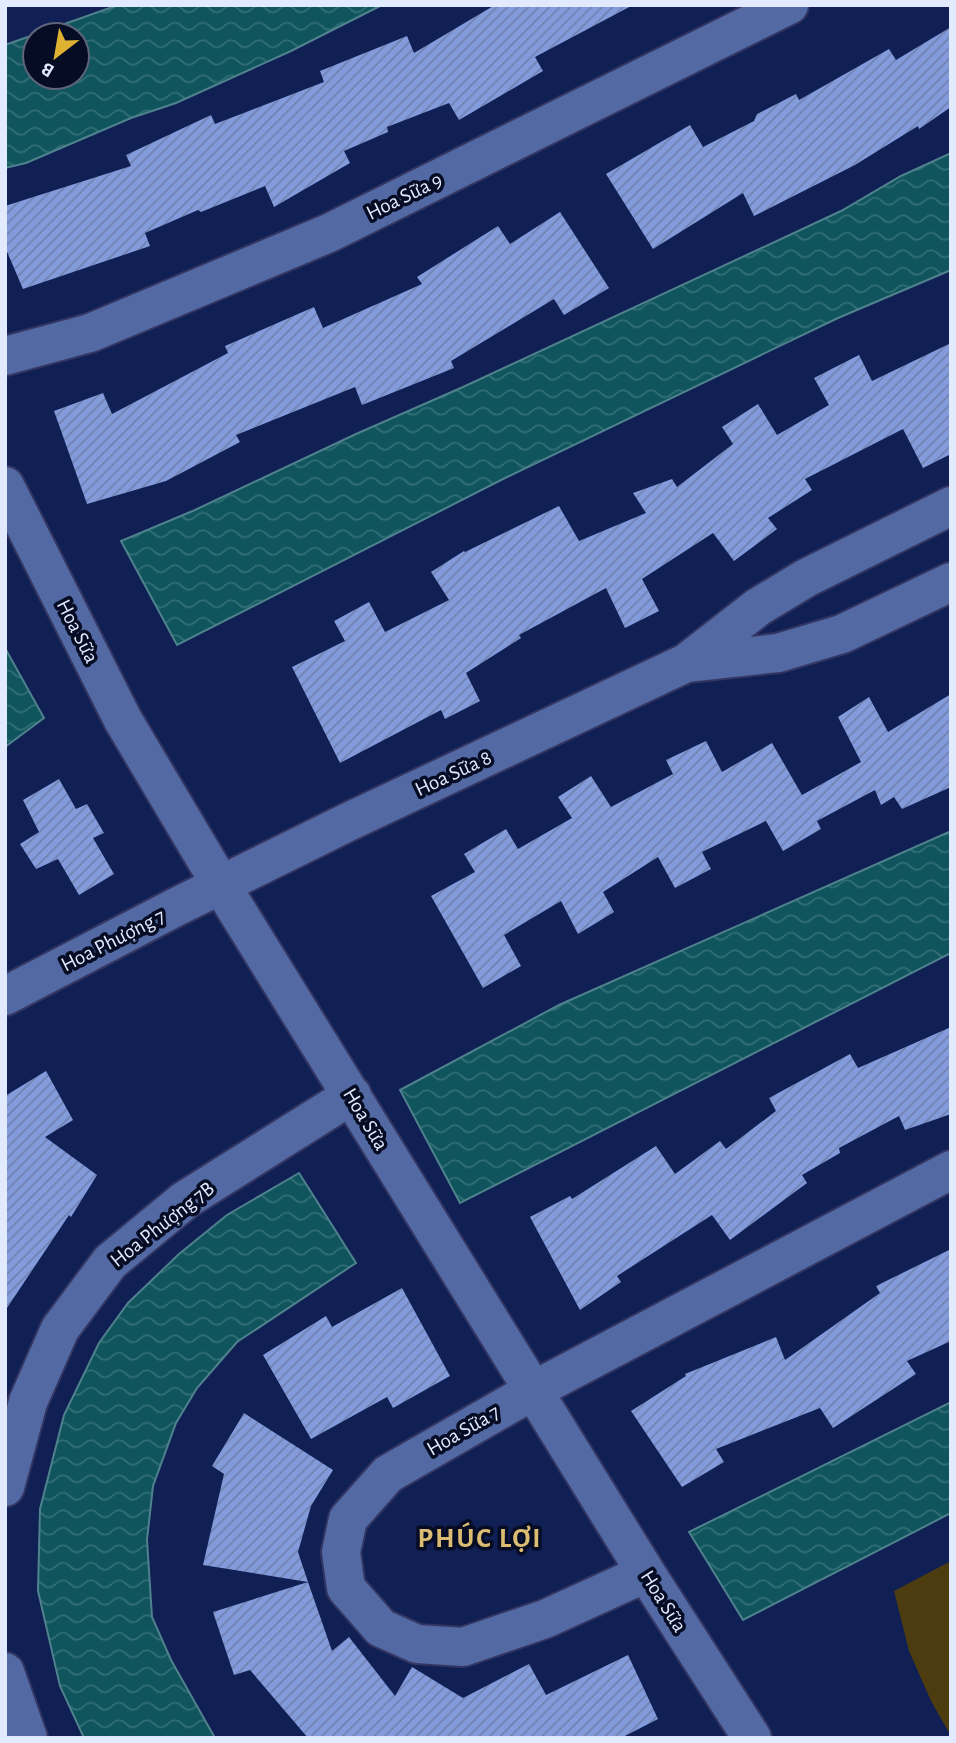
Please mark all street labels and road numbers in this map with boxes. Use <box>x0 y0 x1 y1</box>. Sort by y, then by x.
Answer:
street label: Hoa Sữa 9 <box>363 169 446 224</box>
street label: Hoa Sữa <box>53 596 103 667</box>
street label: Hoa Sữa 8 <box>412 747 495 800</box>
street label: Hoa Phượng 7 <box>58 905 169 976</box>
street label: Hoa Sữa <box>339 1085 392 1154</box>
street label: Hoa Phượng 7B <box>107 1178 218 1271</box>
street label: Hoa Sữa 7 <box>423 1401 504 1460</box>
street label: Hoa Sữa <box>637 1567 691 1636</box>

